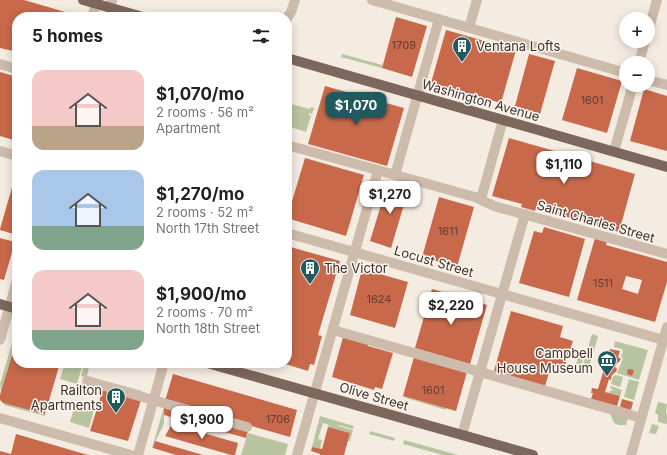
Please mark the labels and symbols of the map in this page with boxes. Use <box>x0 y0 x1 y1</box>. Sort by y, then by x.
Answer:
building icon: Ventana Lofts <box>451 35 473 63</box>
house number: 1709 <box>392 38 416 52</box>
place label: Ventana Lofts <box>476 38 560 54</box>
street label: Washington Avenue <box>420 76 542 124</box>
pin: $1,070 <box>323 92 389 126</box>
house number: 1601 <box>581 93 603 107</box>
pin: $1,110 <box>531 151 597 185</box>
pin: $1,270 <box>357 181 423 215</box>
street label: Saint Charles Street <box>535 197 657 245</box>
house number: 1611 <box>438 224 458 238</box>
street label: Locust Street <box>393 242 475 280</box>
building icon: The Victor <box>299 257 321 285</box>
place label: The Victor <box>324 260 388 276</box>
house number: 1511 <box>593 276 613 290</box>
house number: 1624 <box>367 292 391 306</box>
pin: $2,220 <box>418 292 484 326</box>
place label: Campbell House Museum <box>497 345 593 376</box>
museum icon: Campbell House Museum <box>596 349 618 377</box>
street label: Olive Street <box>338 378 410 414</box>
place label: Railton Apartments <box>31 382 102 413</box>
house number: 1601 <box>422 383 444 397</box>
building icon: Railton Apartments <box>105 386 127 414</box>
pin: $1,900 <box>169 406 235 440</box>
house number: 1706 <box>266 412 290 426</box>

